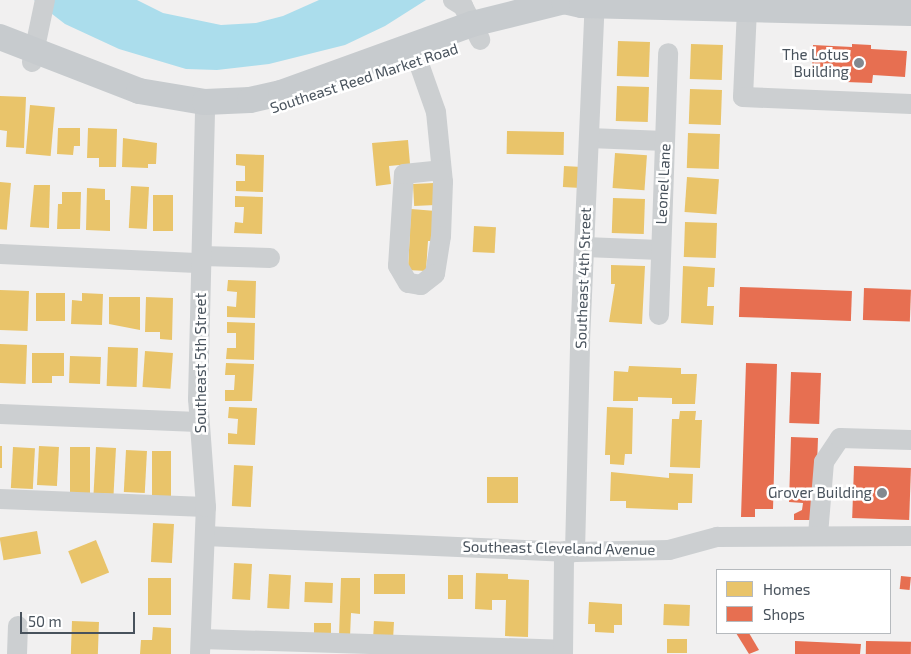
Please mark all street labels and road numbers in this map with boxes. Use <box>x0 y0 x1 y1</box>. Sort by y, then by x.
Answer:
street label: Southeast Reed Market Road <box>268 39 460 117</box>
street label: Leonel Lane <box>652 143 674 225</box>
street label: Southeast 4th Street <box>572 207 594 349</box>
street label: Southeast 5th Street <box>192 293 210 433</box>
street label: Southeast Cleveland Avenue <box>462 537 656 559</box>

